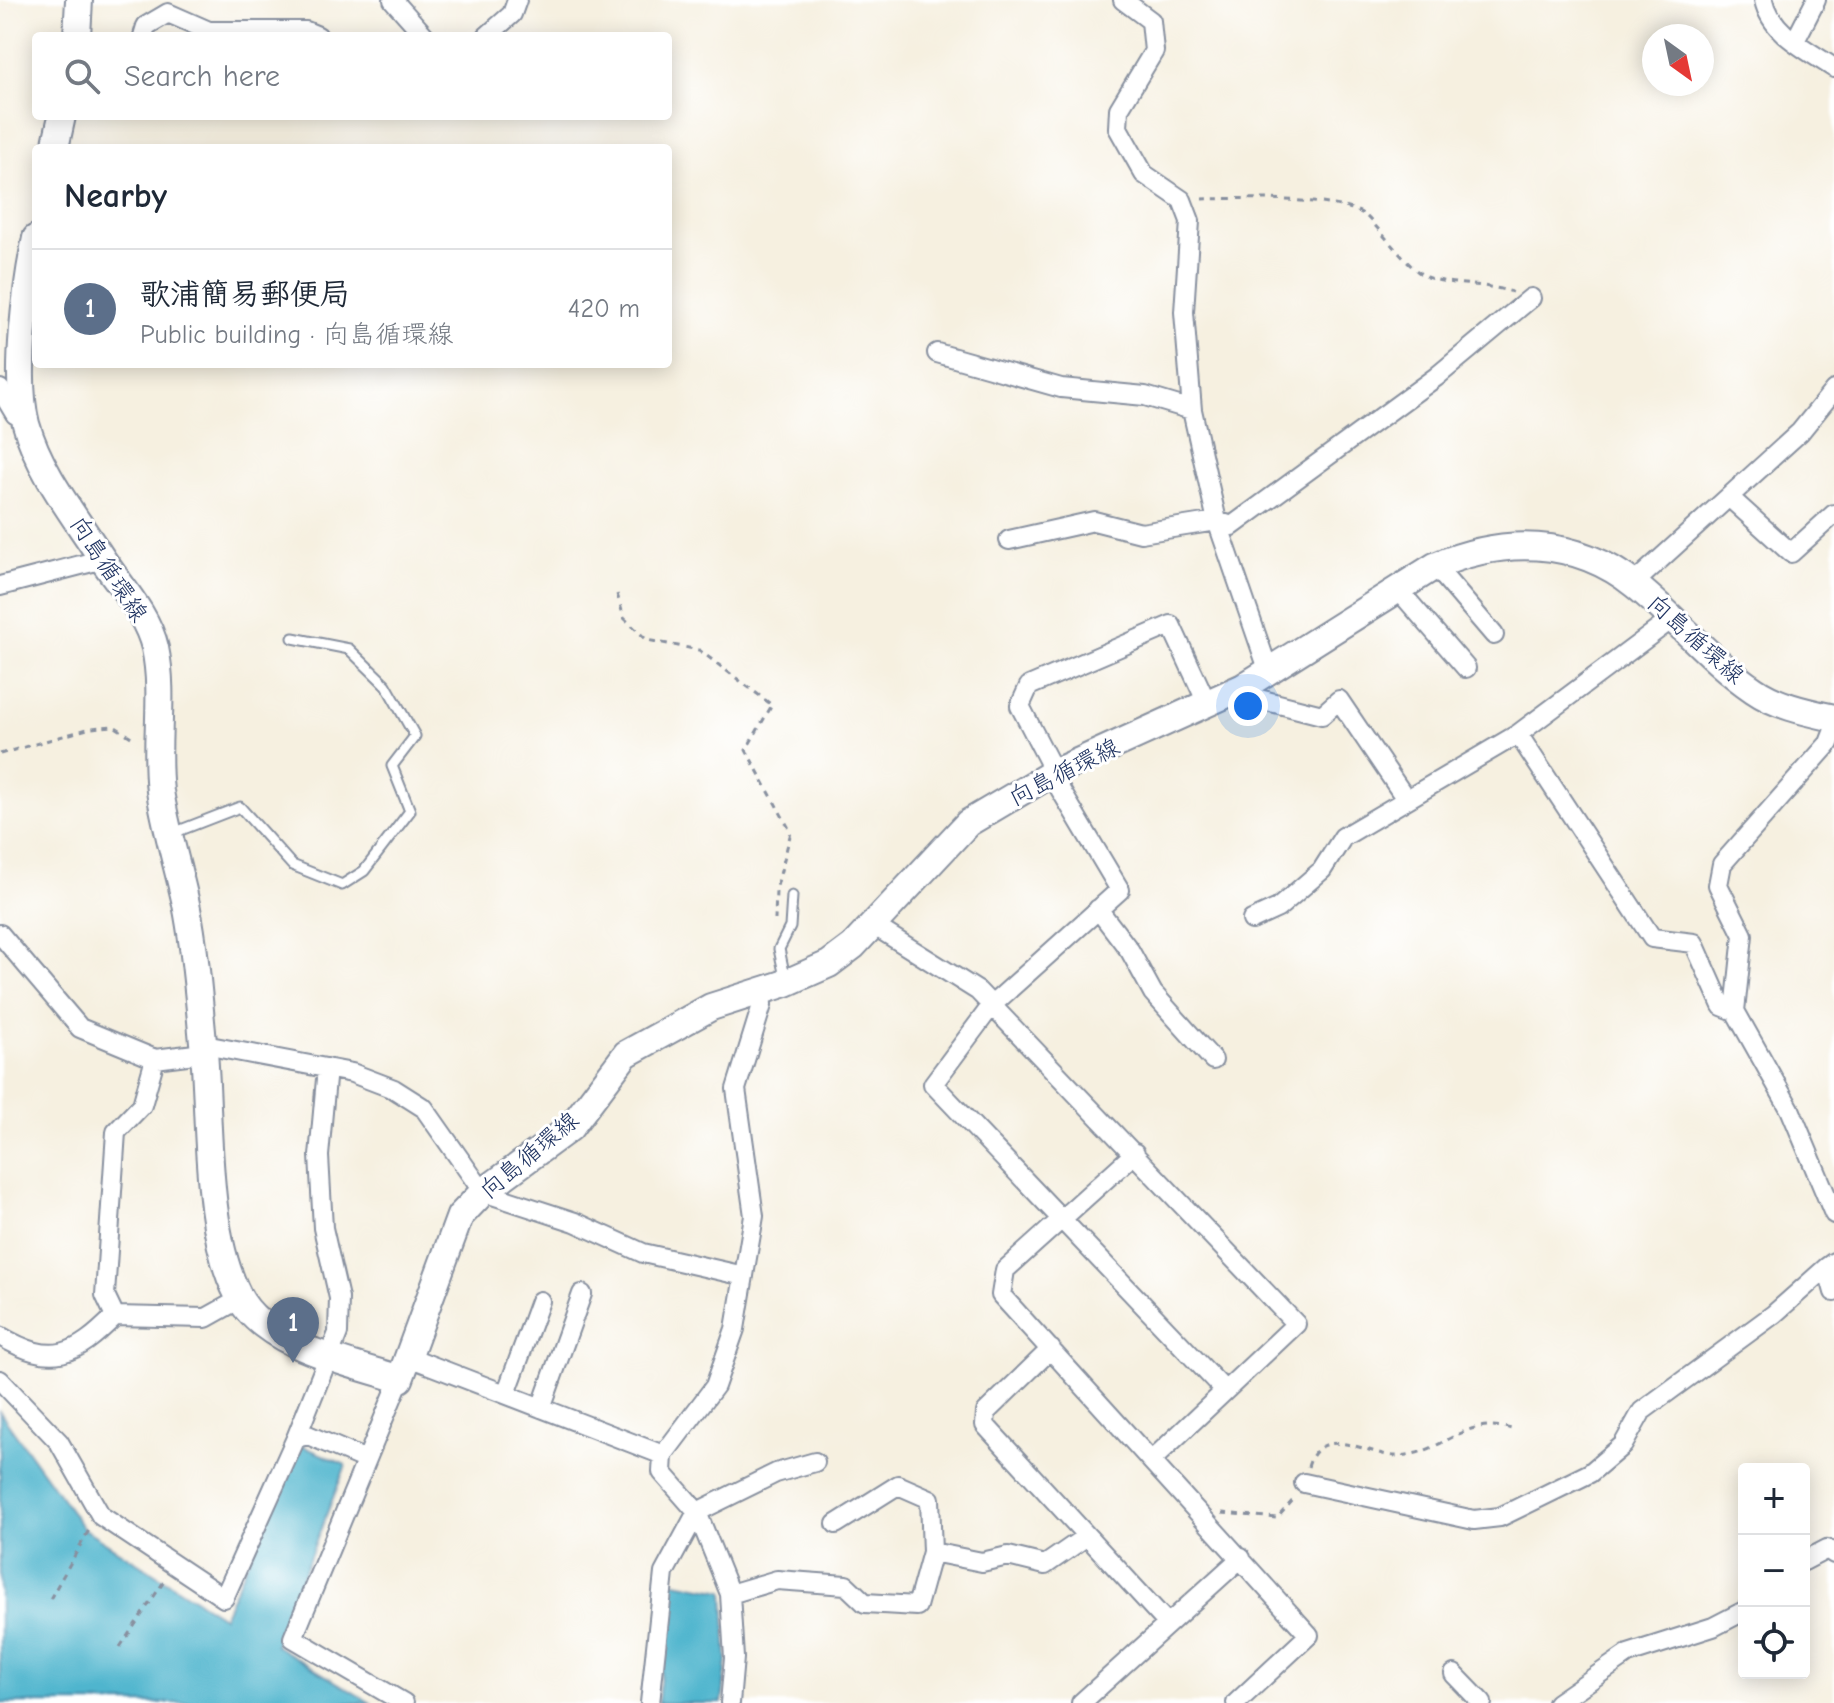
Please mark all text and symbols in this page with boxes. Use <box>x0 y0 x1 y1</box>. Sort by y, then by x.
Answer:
north arrow <box>1642 24 1714 96</box>
search box <box>32 32 672 120</box>
icon: search <box>60 54 104 98</box>
text: Search here <box>124 59 280 94</box>
text: Nearby <box>64 176 167 216</box>
text: 歌浦簡易郵便局 <box>140 277 350 312</box>
text: 1 <box>85 294 95 324</box>
text: 420 m <box>568 294 640 324</box>
text: Public building · 向島循環線 <box>140 320 453 350</box>
street label: 向島循環線 <box>65 511 153 627</box>
street label: 向島循環線 <box>1642 588 1750 690</box>
your location <box>1228 686 1268 726</box>
street label: 向島循環線 <box>1004 732 1124 812</box>
street label: 向島循環線 <box>474 1106 584 1204</box>
pin: 1 <box>267 1297 319 1363</box>
map controls <box>1738 1463 1810 1679</box>
button: + <box>1738 1463 1810 1535</box>
button: − <box>1738 1535 1810 1607</box>
button: locate <box>1738 1607 1810 1679</box>

